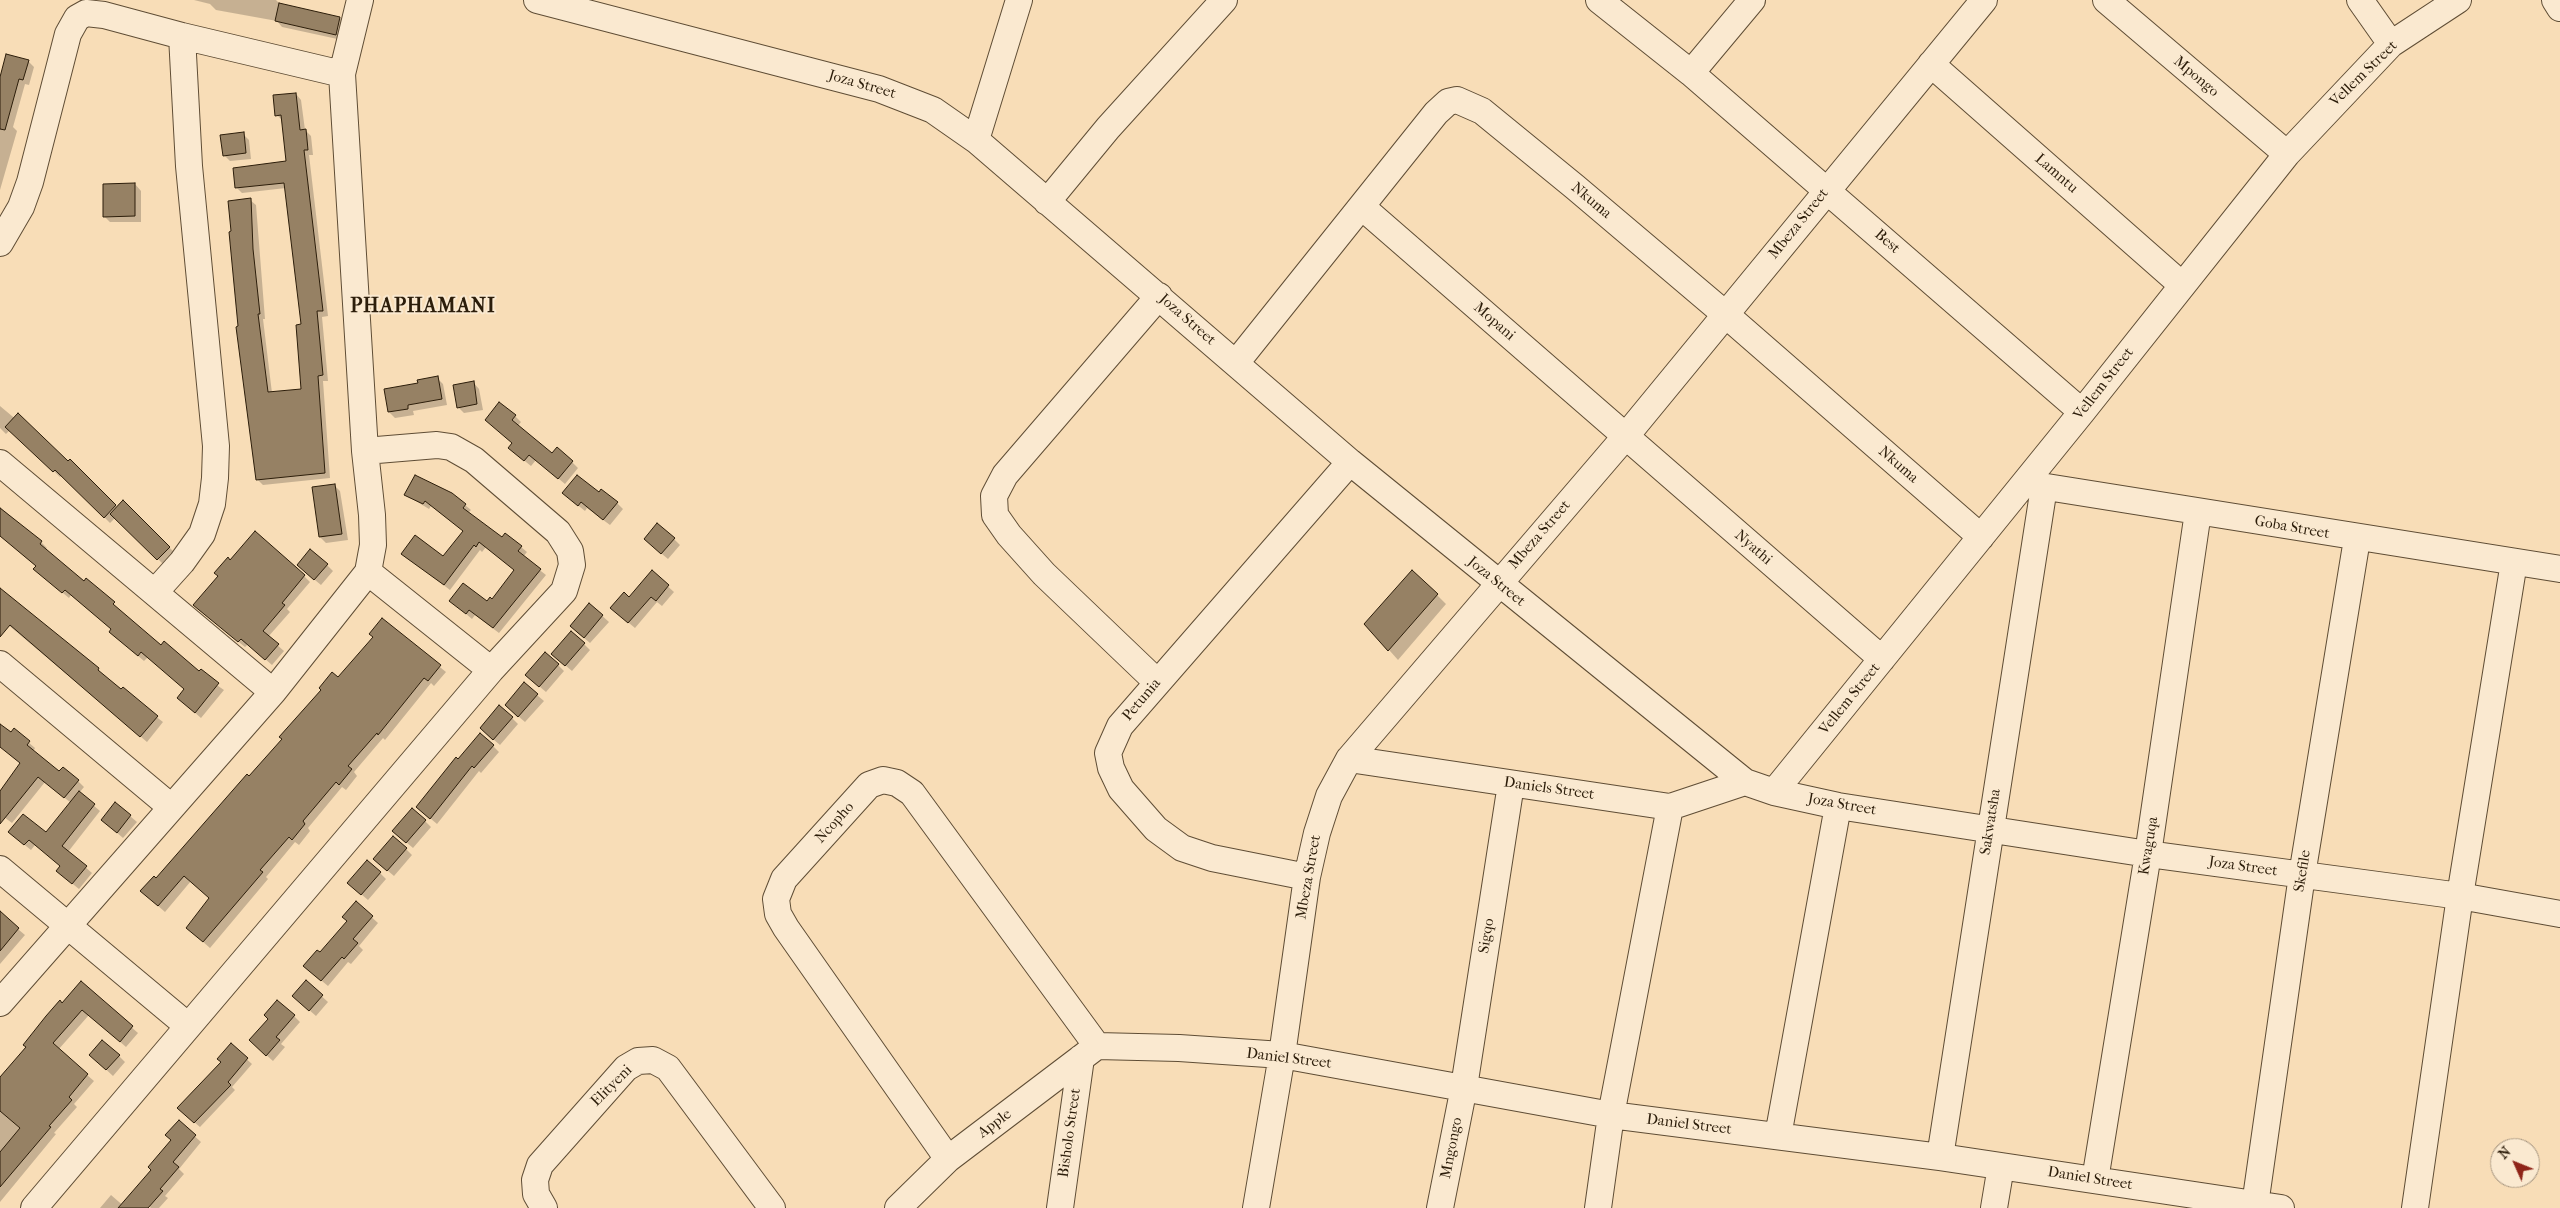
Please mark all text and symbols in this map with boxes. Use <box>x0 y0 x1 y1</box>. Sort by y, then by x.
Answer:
street label: Vellem Street <box>2326 37 2402 111</box>
street label: Mpongo <box>2170 53 2222 101</box>
street label: Joza Street <box>826 67 898 103</box>
street label: Lamntu <box>2031 150 2081 198</box>
street label: Nkuma <box>1567 179 1615 223</box>
street label: Mbeza Street <box>1765 185 1833 263</box>
street label: Best <box>1871 226 1903 258</box>
street label: Joza Street <box>1155 290 1219 350</box>
district label: PHAPHAMANI <box>349 295 497 319</box>
street label: Mopani <box>1469 299 1519 345</box>
street label: Vellem Street <box>2070 344 2138 424</box>
street label: Nkuma <box>1874 443 1922 487</box>
street label: Mbeza Street <box>1505 497 1575 573</box>
street label: Goba Street <box>2253 513 2331 543</box>
street label: Nyathi <box>1730 527 1776 569</box>
street label: Joza Street <box>1463 553 1529 611</box>
street label: Vellem Street <box>1816 659 1884 739</box>
street label: Petunia <box>1119 675 1165 725</box>
street label: Daniels Street <box>1503 774 1595 804</box>
street label: Sakwatsha <box>1977 788 2005 856</box>
street label: Joza Street <box>1806 790 1878 820</box>
street label: Ncopho <box>812 799 858 847</box>
street label: Kwaguqa <box>2135 815 2163 877</box>
street label: Mbeza Street <box>1293 833 1325 921</box>
street label: Skefile <box>2291 849 2315 893</box>
street label: Joza Street <box>2207 853 2279 881</box>
street label: Sigqo <box>1475 917 1499 955</box>
street label: Daniel Street <box>1245 1045 1333 1073</box>
street label: Elityeni <box>588 1062 636 1110</box>
street label: Bisholo Street <box>1055 1087 1085 1179</box>
street label: Apple <box>975 1106 1015 1142</box>
street label: Daniel Street <box>1645 1111 1733 1139</box>
street label: Mngongo <box>1437 1116 1467 1180</box>
north arrow <box>2490 1138 2540 1188</box>
text: N <box>2495 1143 2514 1163</box>
street label: Daniel Street <box>2046 1163 2134 1195</box>

